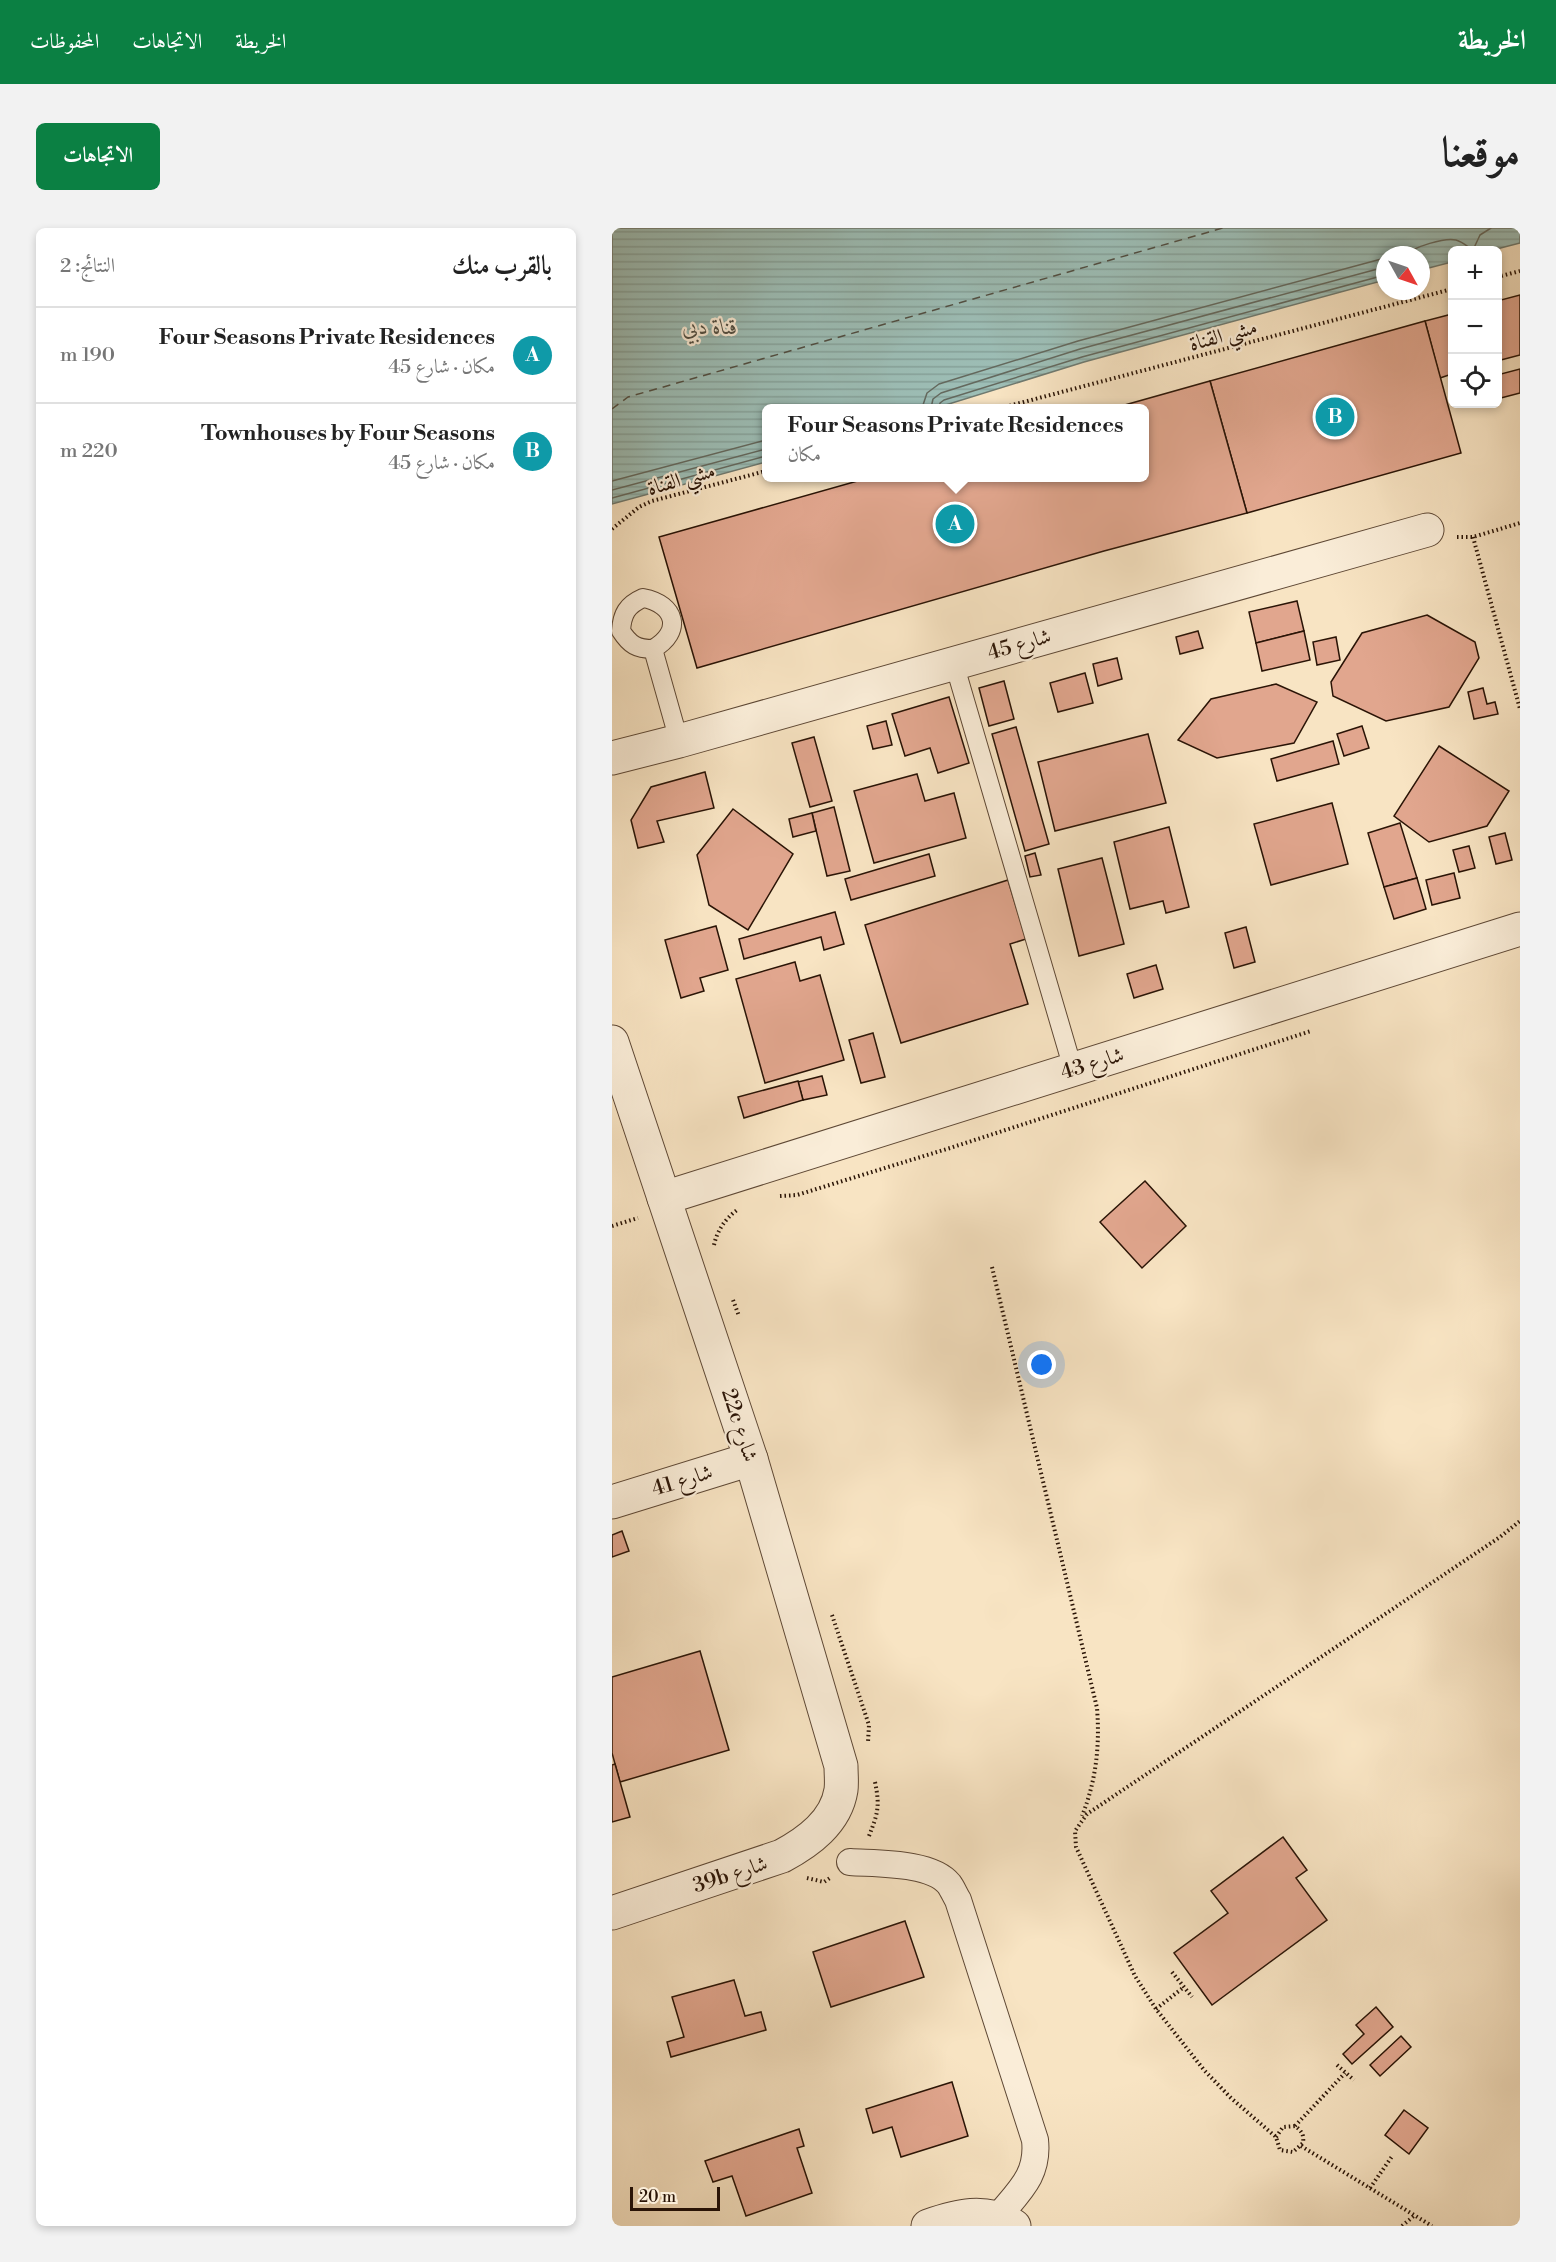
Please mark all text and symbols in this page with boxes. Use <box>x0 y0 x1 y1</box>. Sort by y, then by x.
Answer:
text: الخريطة <box>1458 23 1526 58</box>
text: المحفوظات <box>30 29 99 55</box>
text: الاتجاهات <box>132 29 202 55</box>
text: الخريطة <box>235 29 286 55</box>
button: الاتجاهات <box>36 123 160 190</box>
text: موقعنا <box>1442 127 1520 180</box>
north arrow <box>1376 246 1430 300</box>
map controls <box>1448 246 1502 408</box>
button: + <box>1448 246 1502 300</box>
text: بالقرب منك <box>452 250 552 282</box>
text: النتائج: 2 <box>60 254 115 279</box>
button: − <box>1448 300 1502 354</box>
water label: قناة دبي <box>682 314 738 345</box>
street label: مشي القناة <box>1186 314 1262 363</box>
text: Four Seasons Private Residences <box>159 324 495 351</box>
text: 190 m <box>60 343 115 368</box>
text: A <box>525 343 540 368</box>
button: locate <box>1448 354 1502 408</box>
text: مكان · شارع 45 <box>388 355 495 380</box>
pin: B <box>1316 394 1354 440</box>
popup <box>762 404 1149 482</box>
text: Four Seasons Private Residences <box>787 412 1124 439</box>
text: Townhouses by Four Seasons <box>201 420 495 447</box>
text: 220 m <box>60 439 118 464</box>
text: B <box>525 439 540 464</box>
text: مكان <box>787 443 821 468</box>
text: مكان · شارع 45 <box>388 451 495 476</box>
street label: مشي القناة <box>644 458 720 508</box>
pin: A <box>936 502 974 546</box>
street label: شارع 45 <box>985 624 1055 670</box>
street label: شارع 43 <box>1057 1042 1128 1090</box>
your location <box>1027 1350 1056 1379</box>
street label: 22c شارع <box>711 1385 763 1466</box>
street label: شارع 41 <box>649 1459 717 1506</box>
street label: 39b شارع <box>690 1851 772 1903</box>
scale bar <box>630 2184 720 2212</box>
text: 20 m <box>639 2187 676 2207</box>

